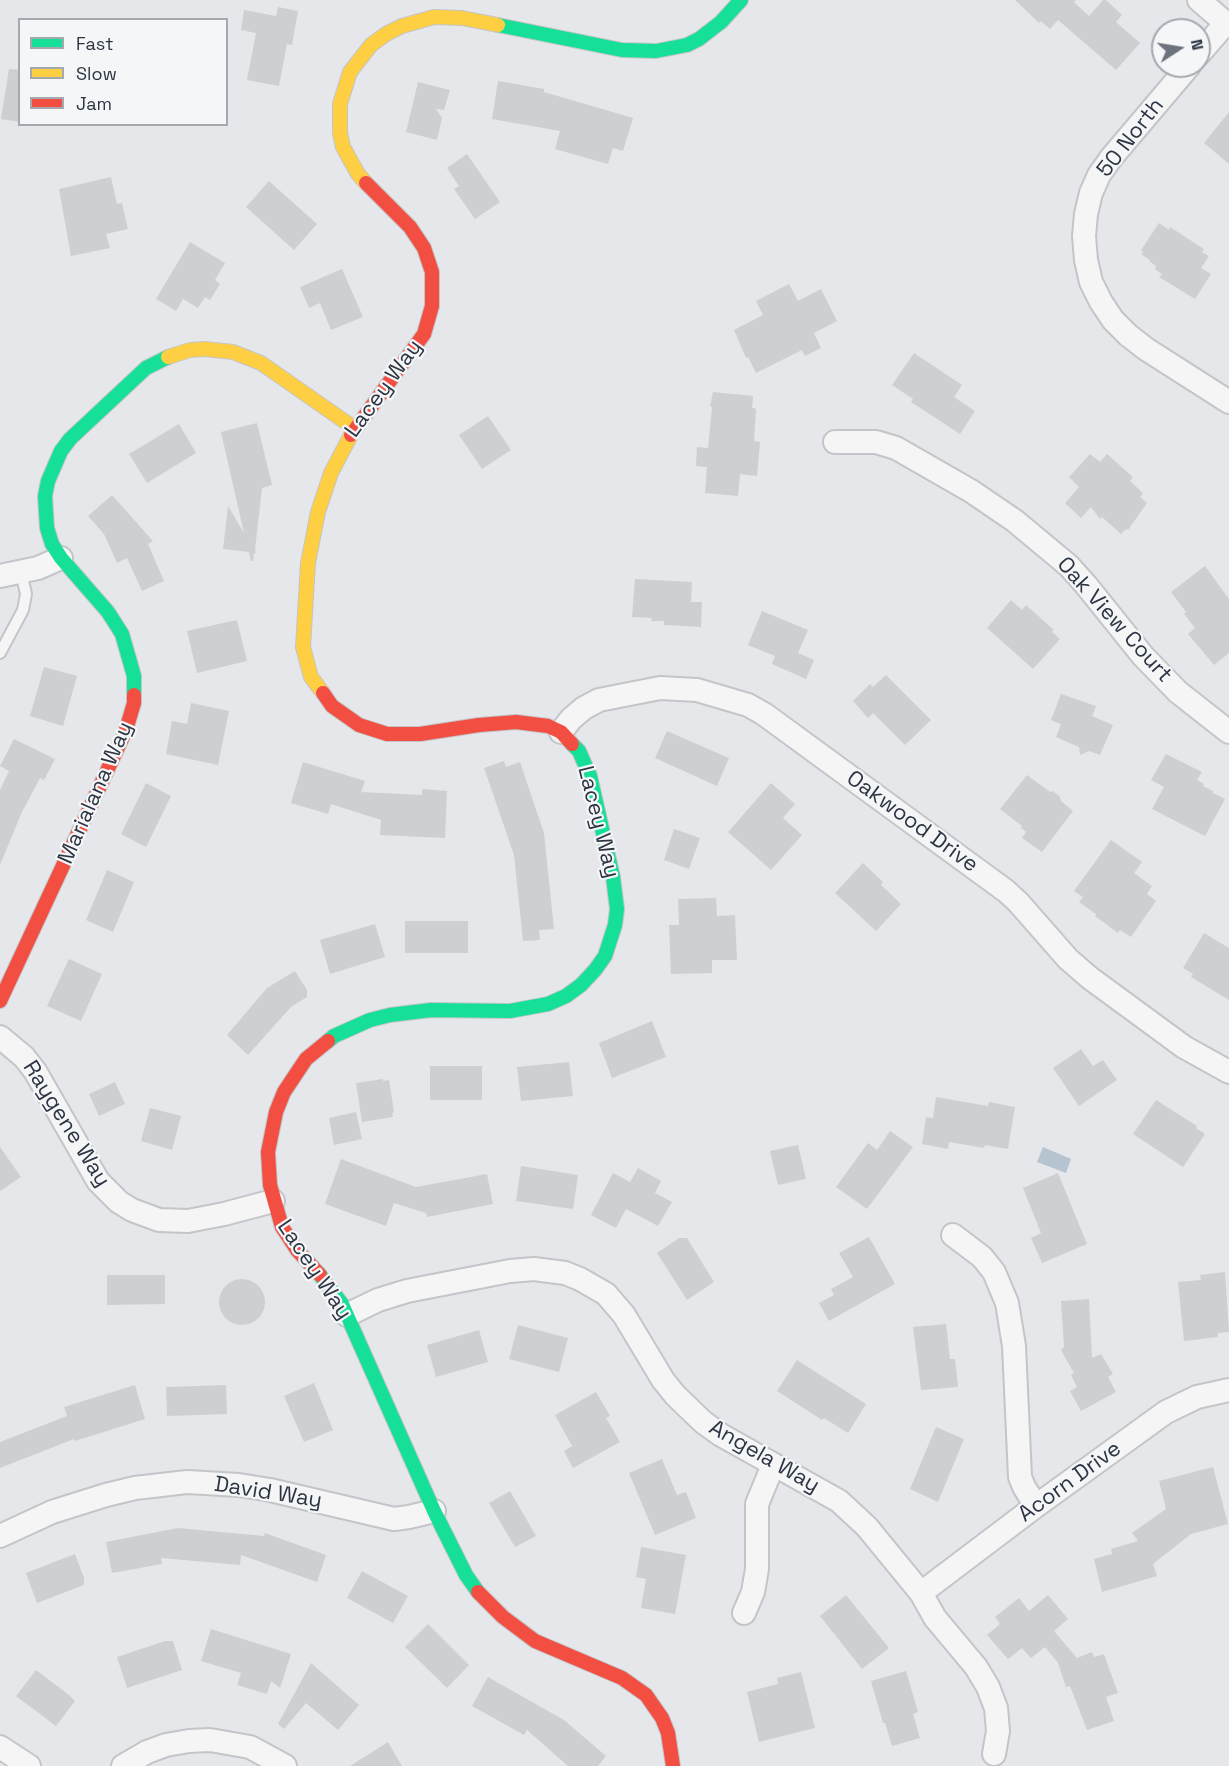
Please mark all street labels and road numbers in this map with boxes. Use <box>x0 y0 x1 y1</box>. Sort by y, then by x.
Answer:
street label: 50 North <box>1092 93 1170 183</box>
street label: Lacey Way <box>340 335 428 443</box>
street label: Oak View Court <box>1051 552 1177 688</box>
street label: Marialana Way <box>53 718 139 868</box>
street label: Lacey Way <box>571 763 625 881</box>
street label: Oakwood Drive <box>841 765 983 879</box>
street label: Raygene Way <box>17 1056 115 1192</box>
street label: Lacey Way <box>271 1215 357 1325</box>
street label: Angela Way <box>704 1415 824 1499</box>
street label: Acorn Drive <box>1013 1436 1127 1528</box>
street label: David Way <box>212 1471 324 1515</box>

